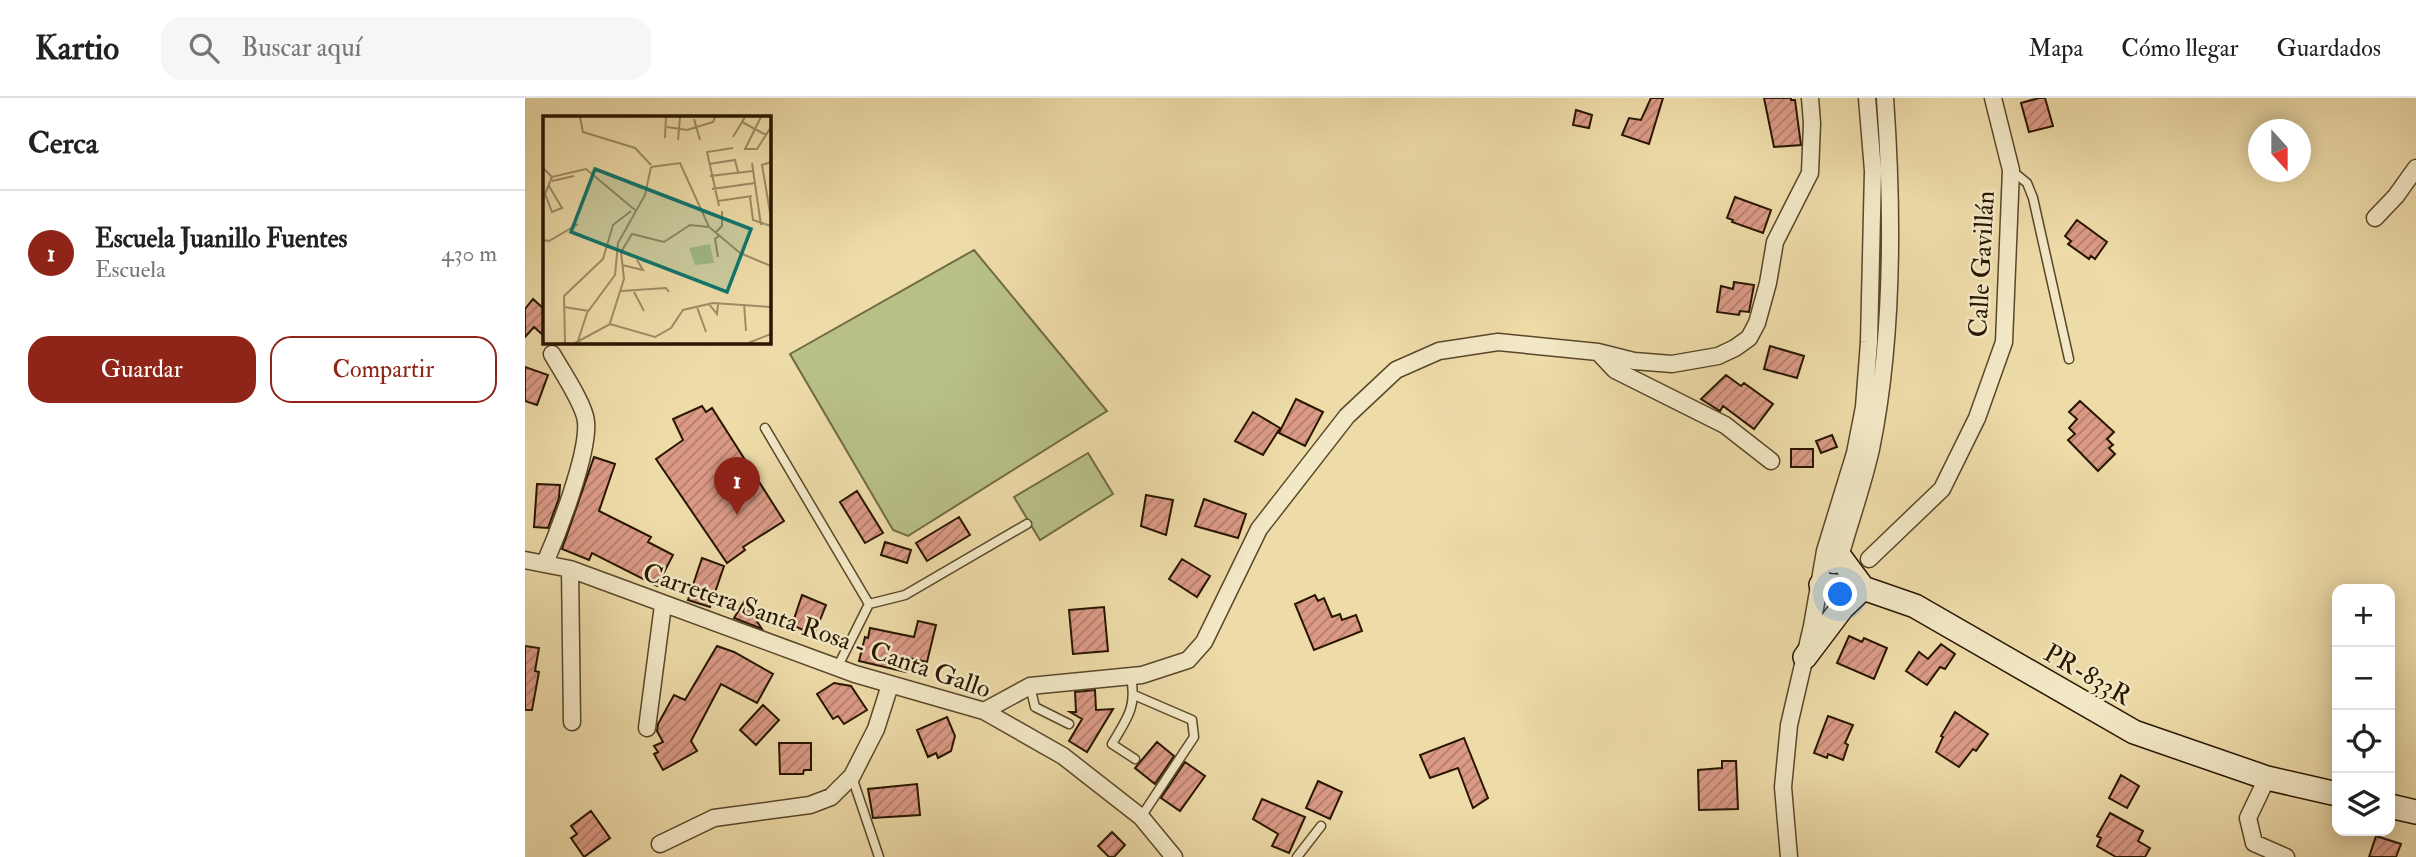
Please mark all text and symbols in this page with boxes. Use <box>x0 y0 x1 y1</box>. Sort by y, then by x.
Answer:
search box <box>161 17 651 80</box>
text: Kartio <box>35 28 119 69</box>
icon: search <box>185 29 223 67</box>
text: Buscar aquí <box>241 32 362 64</box>
text: Mapa <box>2028 33 2083 64</box>
text: Cómo llegar <box>2121 33 2238 64</box>
text: Guardados <box>2276 33 2381 64</box>
inset map <box>543 116 770 343</box>
north arrow <box>2248 119 2311 182</box>
text: Cerca <box>28 125 98 162</box>
street label: Calle Gavillán <box>1962 190 2002 338</box>
text: Escuela Juanillo Fuentes <box>95 223 347 255</box>
text: 1 <box>47 239 55 268</box>
text: 430 m <box>441 239 497 268</box>
text: Escuela <box>95 255 166 284</box>
button: Guardar <box>28 336 256 403</box>
button: Compartir <box>270 336 497 403</box>
pin: 1 <box>714 457 760 515</box>
street label: Carretera Santa Rosa - Canta Gallo <box>638 556 995 706</box>
your location <box>1823 577 1857 611</box>
map controls <box>2332 584 2395 836</box>
button: + <box>2332 584 2395 647</box>
street label: PR-833R <box>2038 637 2138 713</box>
button: − <box>2332 647 2395 710</box>
button: locate <box>2332 710 2395 773</box>
button: layers <box>2332 773 2395 836</box>

